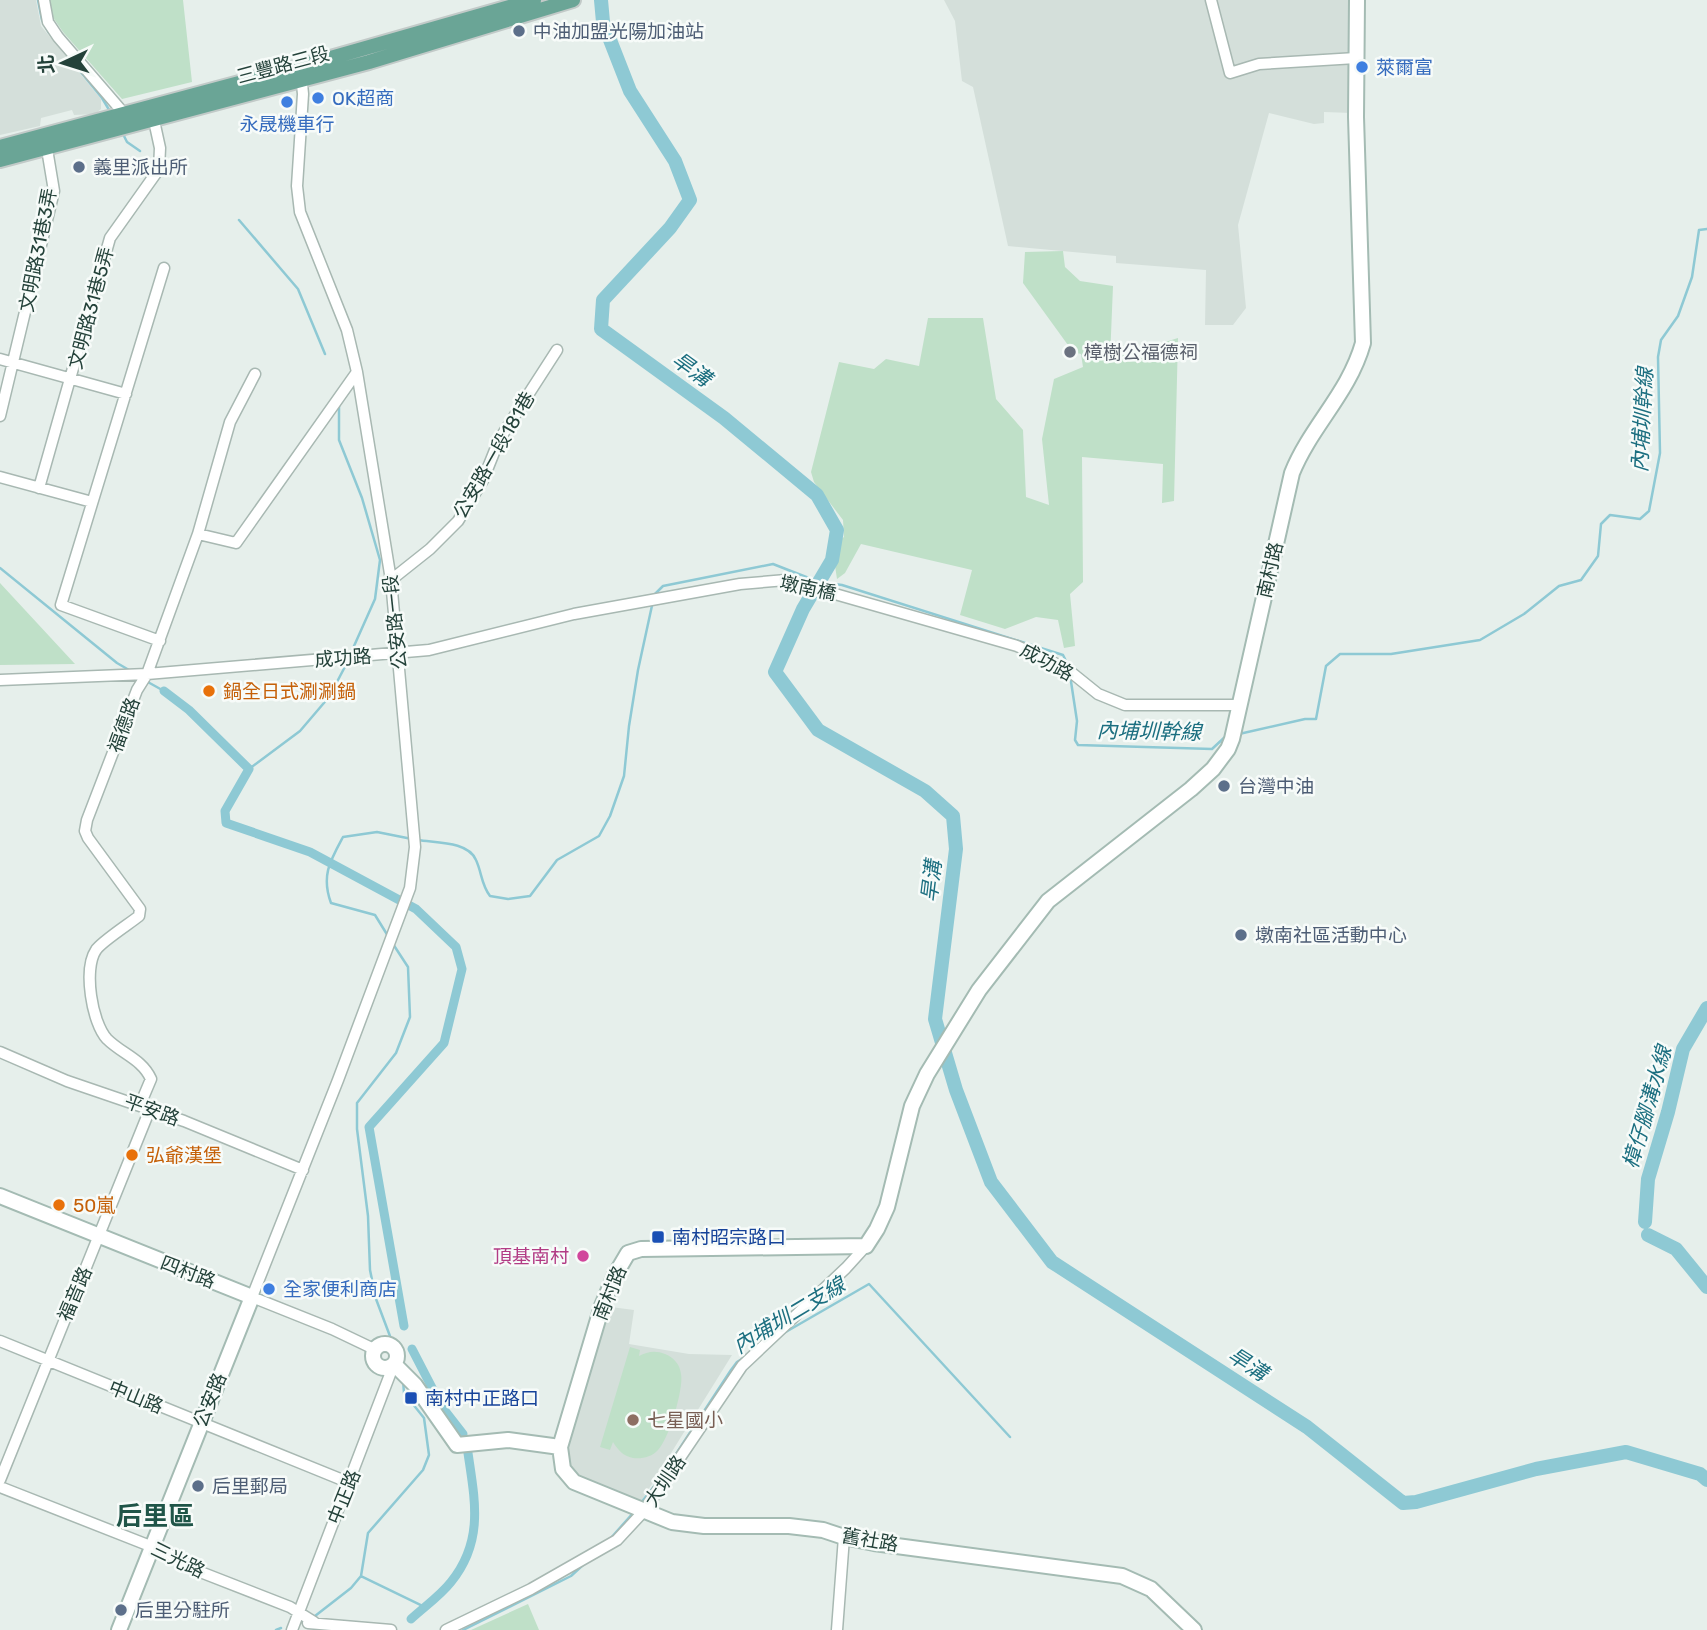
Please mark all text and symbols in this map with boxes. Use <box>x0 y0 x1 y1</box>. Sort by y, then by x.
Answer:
place label: 中油加盟光陽加油站 <box>533 20 704 43</box>
marker: 中油加盟光陽加油站 <box>511 23 527 39</box>
north arrow <box>28 28 98 98</box>
street label: 三豐路三段 <box>234 42 332 88</box>
text: 北 <box>34 54 59 74</box>
place label: 萊爾富 <box>1376 56 1433 79</box>
marker: 萊爾富 <box>1354 59 1370 75</box>
place label: OK超商 <box>332 87 394 110</box>
marker: OK超商 <box>310 90 326 106</box>
marker: 永晟機車行 <box>279 94 295 110</box>
place label: 永晟機車行 <box>239 113 335 136</box>
place label: 義里派出所 <box>93 156 188 179</box>
marker: 義里派出所 <box>71 159 87 175</box>
street label: 文明路31巷3弄 <box>15 186 61 314</box>
street label: 文明路31巷5弄 <box>64 244 118 372</box>
place label: 樟樹公福德祠 <box>1084 341 1198 364</box>
marker: 樟樹公福德祠 <box>1062 344 1078 360</box>
water label: 旱溝 <box>668 347 719 393</box>
water label: 內埔圳幹線 <box>1627 365 1657 473</box>
street label: 公安路一段181巷 <box>448 388 540 522</box>
street label: 南村路 <box>1252 540 1288 600</box>
street label: 墩南橋 <box>778 571 838 605</box>
street label: 公安路一段 <box>379 574 411 670</box>
street label: 成功路 <box>1016 638 1078 686</box>
street label: 成功路 <box>314 645 372 671</box>
place label: 鍋全日式涮涮鍋 <box>223 680 356 703</box>
marker: 鍋全日式涮涮鍋 <box>201 683 217 699</box>
street label: 福德路 <box>103 694 145 756</box>
water label: 內埔圳幹線 <box>1096 718 1204 744</box>
place label: 台灣中油 <box>1238 775 1314 798</box>
marker: 台灣中油 <box>1216 778 1232 794</box>
water label: 旱溝 <box>916 856 946 903</box>
place label: 墩南社區活動中心 <box>1255 924 1407 947</box>
marker: 墩南社區活動中心 <box>1233 927 1249 943</box>
water label: 樟仔腳溝水線 <box>1618 1041 1677 1171</box>
street label: 平安路 <box>121 1089 183 1131</box>
place label: 弘爺漢堡 <box>146 1144 222 1167</box>
marker: 弘爺漢堡 <box>124 1147 140 1163</box>
place label: 50嵐 <box>73 1194 115 1217</box>
marker: 50嵐 <box>51 1197 67 1213</box>
place label: 南村昭宗路口 <box>672 1226 786 1249</box>
marker: 南村昭宗路口 <box>650 1229 666 1245</box>
place label: 頂基南村 <box>493 1245 569 1268</box>
marker: 頂基南村 <box>575 1248 591 1264</box>
street label: 四村路 <box>157 1251 219 1293</box>
street label: 南村路 <box>589 1262 631 1324</box>
street label: 福音路 <box>53 1263 97 1325</box>
water label: 內埔圳二支線 <box>729 1271 851 1358</box>
place label: 全家便利商店 <box>283 1278 397 1301</box>
marker: 全家便利商店 <box>261 1281 277 1297</box>
water label: 旱溝 <box>1224 1342 1275 1388</box>
street label: 公安路 <box>189 1369 231 1431</box>
street label: 中山路 <box>105 1376 167 1418</box>
place label: 南村中正路口 <box>425 1387 539 1410</box>
marker: 南村中正路口 <box>403 1390 419 1406</box>
place label: 七星國小 <box>647 1409 723 1432</box>
marker: 七星國小 <box>625 1412 641 1428</box>
street label: 大圳路 <box>640 1451 690 1511</box>
street label: 中正路 <box>323 1466 365 1528</box>
place label: 后里郵局 <box>212 1475 288 1498</box>
marker: 后里郵局 <box>190 1478 206 1494</box>
district label: 后里區 <box>116 1501 194 1532</box>
street label: 舊社路 <box>840 1524 900 1556</box>
street label: 三光路 <box>147 1537 209 1583</box>
place label: 后里分駐所 <box>135 1599 230 1622</box>
marker: 后里分駐所 <box>113 1602 129 1618</box>

